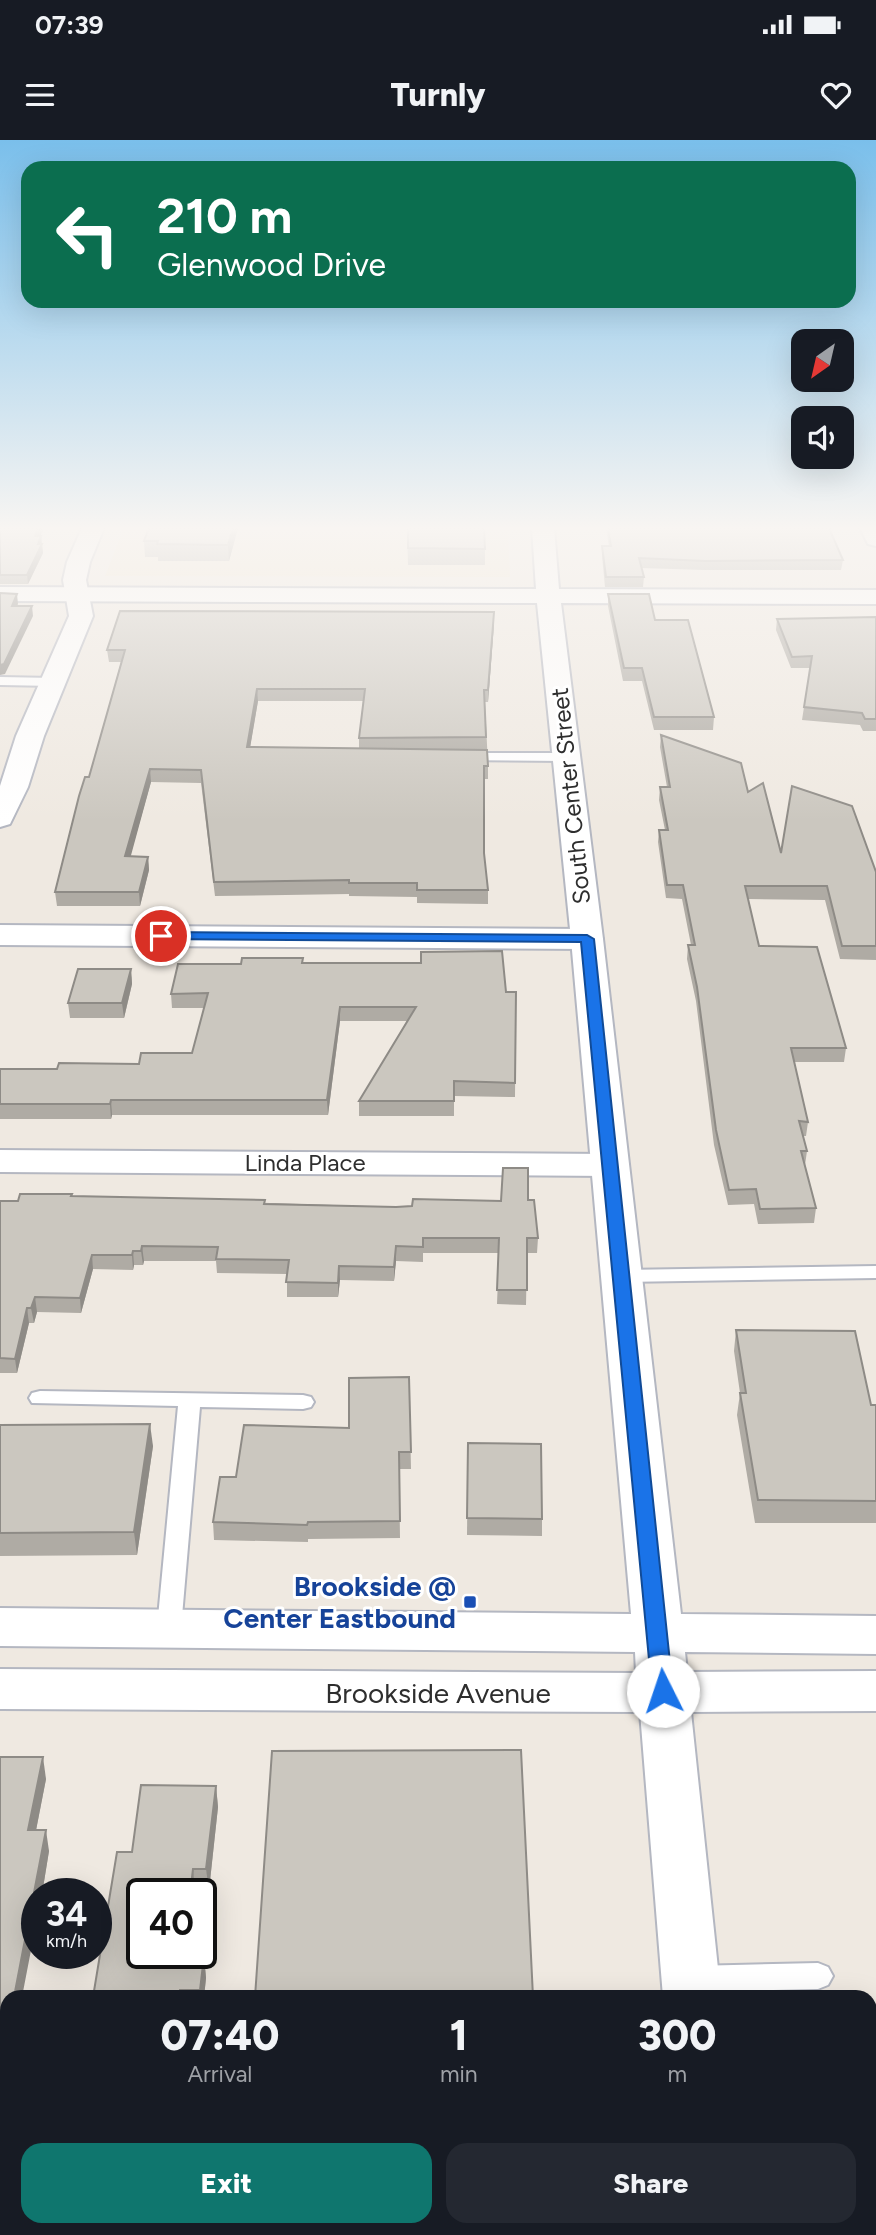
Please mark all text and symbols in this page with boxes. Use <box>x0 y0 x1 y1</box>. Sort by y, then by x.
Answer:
text: 07:39 <box>35 9 104 41</box>
icon: menu <box>21 76 59 114</box>
text: Turnly <box>391 76 485 114</box>
icon: heart <box>817 76 855 114</box>
text: 210 m <box>157 186 292 245</box>
icon: left <box>42 189 133 280</box>
text: Glenwood Drive <box>157 246 386 284</box>
north arrow <box>791 329 854 392</box>
map controls <box>791 329 854 469</box>
button: sound <box>791 406 854 469</box>
street label: South Center Street <box>545 686 596 906</box>
pin <box>131 906 191 966</box>
icon: arrive <box>142 917 180 955</box>
street label: Linda Place <box>244 1148 366 1177</box>
place label: Brookside @ Center Eastbound <box>223 1569 456 1635</box>
marker: Brookside @ Center Eastbound <box>462 1594 478 1610</box>
position arrow <box>626 1654 700 1728</box>
street label: Brookside Avenue <box>325 1676 551 1710</box>
speed limit sign: 40 <box>126 1878 217 1969</box>
text: 34 <box>46 1893 87 1935</box>
text: km/h <box>46 1930 87 1952</box>
text: 07:40 <box>161 2010 279 2061</box>
text: 1 <box>450 2010 468 2061</box>
text: 300 <box>638 2010 717 2061</box>
text: Arrival <box>187 2060 252 2088</box>
text: min <box>440 2060 478 2088</box>
text: m <box>668 2060 687 2088</box>
button: Exit <box>21 2143 432 2223</box>
button: Share <box>446 2143 856 2223</box>

